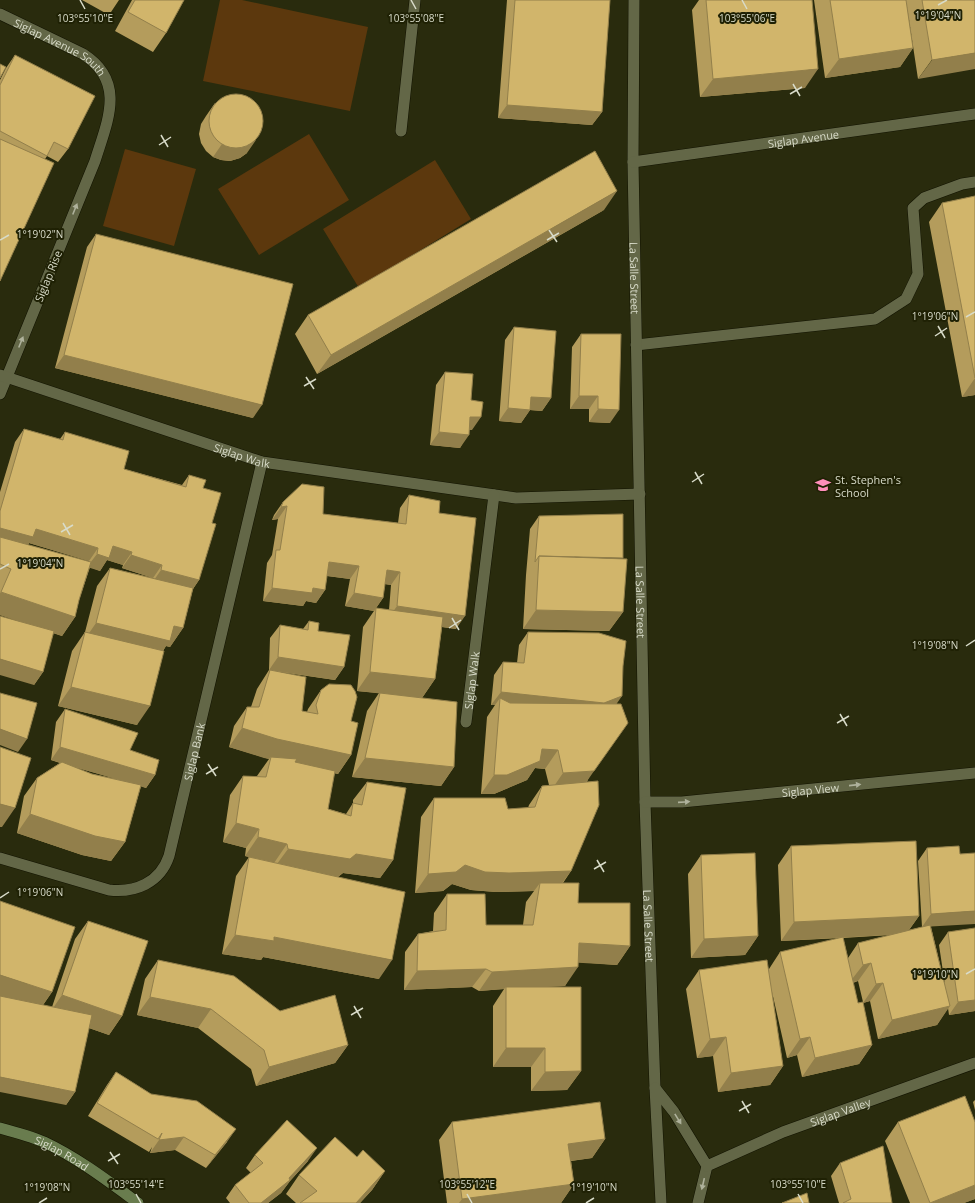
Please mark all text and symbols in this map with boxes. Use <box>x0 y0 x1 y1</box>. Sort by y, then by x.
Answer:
text: 1°19'04"N <box>915 8 961 22</box>
text: 103°55'10"E <box>57 11 113 25</box>
text: 103°55'08"E <box>388 11 444 25</box>
text: 103°55'06"E <box>719 11 775 25</box>
street label: Siglap Avenue South <box>12 14 110 78</box>
street label: Siglap Avenue <box>767 126 840 151</box>
one-way arrow <box>73 202 79 214</box>
text: 1°19'02"N <box>17 227 63 241</box>
street label: La Salle Street <box>627 242 643 314</box>
street label: Siglap Rise <box>31 248 65 304</box>
text: 1°19'06"N <box>912 309 958 323</box>
one-way arrow <box>18 337 24 348</box>
street label: Siglap Walk <box>212 439 271 471</box>
place label: St. Stephen's School <box>835 472 901 500</box>
school or university icon: St. Stephen's School <box>814 476 832 494</box>
text: 1°19'04"N <box>17 556 63 570</box>
street label: La Salle Street <box>633 566 649 638</box>
text: 1°19'08"N <box>912 638 958 652</box>
street label: Siglap Walk <box>460 650 482 710</box>
street label: Siglap Bank <box>180 721 208 782</box>
street label: Siglap View <box>781 779 840 800</box>
one-way arrow <box>849 782 861 788</box>
one-way arrow <box>678 798 690 805</box>
text: 1°19'06"N <box>17 885 63 899</box>
street label: La Salle Street <box>641 889 658 962</box>
text: 1°19'10"N <box>912 967 958 981</box>
street label: Siglap Valley <box>808 1094 873 1129</box>
one-way arrow <box>675 1113 682 1125</box>
street label: Siglap Road <box>33 1132 92 1173</box>
text: 103°55'14"E <box>108 1177 164 1191</box>
text: 103°55'12"E <box>439 1177 495 1191</box>
text: 103°55'10"E <box>770 1177 826 1191</box>
one-way arrow <box>699 1178 705 1191</box>
text: 1°19'08"N <box>24 1180 70 1194</box>
text: 1°19'10"N <box>571 1180 617 1194</box>

